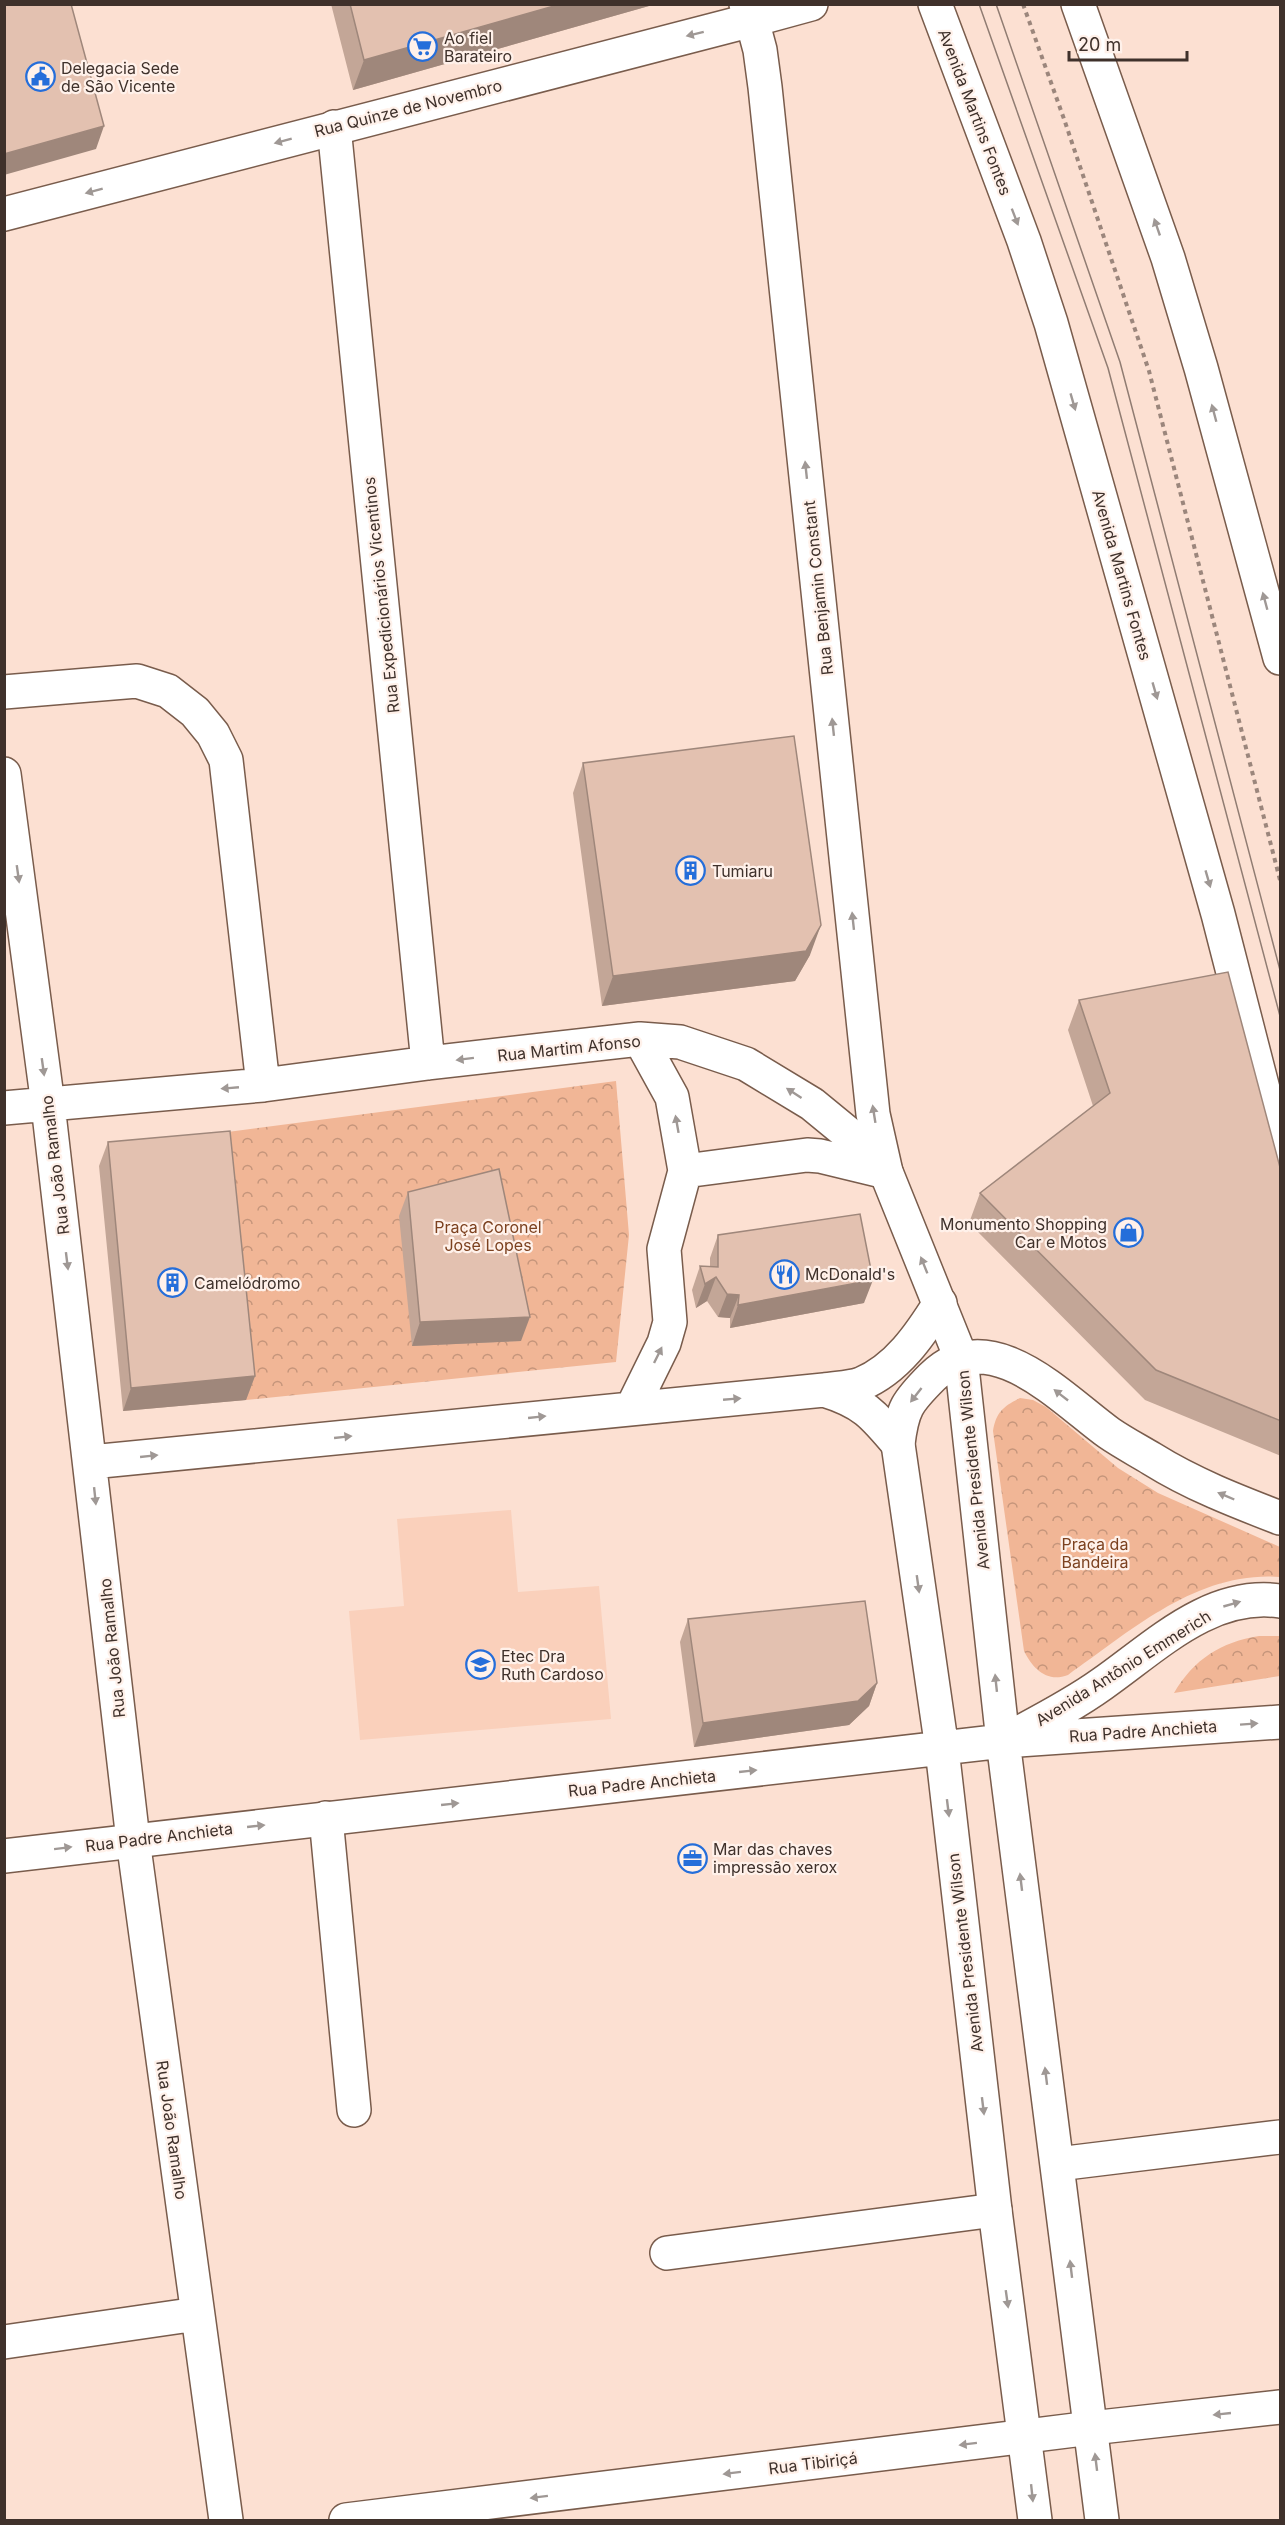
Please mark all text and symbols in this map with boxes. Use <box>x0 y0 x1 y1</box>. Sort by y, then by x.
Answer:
scale bar <box>1069 24 1188 62</box>
street label: Avenida Martins Fontes <box>934 26 1016 198</box>
place label: Ao fiel Barateiro <box>444 28 512 66</box>
one-way arrow <box>686 30 705 40</box>
supermarket icon: Ao fiel Barateiro <box>407 31 439 63</box>
text: 20 m <box>1078 34 1121 55</box>
place label: Delegacia Sede de São Vicente <box>61 58 179 96</box>
public building icon: Delegacia Sede de São Vicente <box>24 61 56 93</box>
street label: Rua Quinze de Novembro <box>312 75 504 141</box>
one-way arrow <box>274 136 292 146</box>
one-way arrow <box>85 186 104 196</box>
one-way arrow <box>1010 208 1020 226</box>
one-way arrow <box>1151 218 1161 236</box>
one-way arrow <box>1069 393 1078 411</box>
one-way arrow <box>1208 404 1218 422</box>
one-way arrow <box>801 461 811 480</box>
street label: Rua Expedicionários Vicentinos <box>359 476 403 714</box>
street label: Avenida Martins Fontes <box>1088 487 1156 663</box>
street label: Rua Benjamin Constant <box>799 500 837 676</box>
one-way arrow <box>1260 592 1269 610</box>
one-way arrow <box>1151 682 1160 700</box>
one-way arrow <box>828 717 838 736</box>
building icon: Tumiaru <box>675 855 707 887</box>
place label: Tumiaru <box>712 861 773 881</box>
one-way arrow <box>13 864 22 883</box>
one-way arrow <box>1204 870 1213 888</box>
one-way arrow <box>848 911 858 930</box>
street label: Rua Martim Afonso <box>496 1031 642 1065</box>
one-way arrow <box>455 1054 474 1064</box>
one-way arrow <box>39 1058 48 1077</box>
one-way arrow <box>220 1083 239 1093</box>
one-way arrow <box>786 1087 802 1098</box>
street label: Rua João Ramalho <box>37 1094 73 1236</box>
one-way arrow <box>869 1105 878 1124</box>
one-way arrow <box>672 1114 681 1133</box>
place label: Monumento Shopping Car e Motos <box>940 1214 1107 1252</box>
park label: Praça Coronel José Lopes <box>434 1217 542 1255</box>
shop icon: Monumento Shopping Car e Motos <box>1112 1217 1144 1249</box>
one-way arrow <box>62 1251 72 1270</box>
one-way arrow <box>919 1256 928 1274</box>
restaurant icon: McDonald's <box>768 1258 800 1290</box>
place label: McDonald's <box>805 1264 895 1284</box>
building icon: Camelódromo <box>157 1267 189 1299</box>
place label: Camelódromo <box>194 1273 300 1293</box>
one-way arrow <box>653 1347 662 1364</box>
street label: Avenida Presidente Wilson <box>953 1369 993 1571</box>
one-way arrow <box>910 1387 923 1403</box>
one-way arrow <box>1053 1389 1068 1401</box>
one-way arrow <box>722 1394 741 1404</box>
one-way arrow <box>528 1412 547 1422</box>
one-way arrow <box>334 1432 353 1442</box>
one-way arrow <box>140 1451 159 1461</box>
one-way arrow <box>90 1486 100 1505</box>
one-way arrow <box>1217 1491 1235 1501</box>
park label: Praça da Bandeira <box>1062 1534 1128 1572</box>
one-way arrow <box>913 1574 923 1593</box>
street label: Rua João Ramalho <box>95 1577 129 1719</box>
one-way arrow <box>1223 1599 1241 1609</box>
street label: Avenida Antônio Emmerich <box>1032 1606 1214 1730</box>
place label: Etec Dra Ruth Cardoso <box>501 1646 604 1684</box>
school or university icon: Etec Dra Ruth Cardoso <box>464 1649 496 1681</box>
one-way arrow <box>991 1673 1001 1692</box>
street label: Rua Padre Anchieta <box>1068 1716 1218 1746</box>
one-way arrow <box>1240 1719 1259 1729</box>
street label: Rua Padre Anchieta <box>567 1765 717 1801</box>
one-way arrow <box>739 1766 758 1776</box>
one-way arrow <box>944 1798 953 1817</box>
one-way arrow <box>441 1799 460 1809</box>
street label: Rua Padre Anchieta <box>84 1818 234 1856</box>
one-way arrow <box>247 1821 266 1831</box>
place label: Mar das chaves impressão xerox <box>713 1839 837 1877</box>
office icon: Mar das chaves impressão xerox <box>676 1842 708 1874</box>
one-way arrow <box>53 1844 72 1853</box>
street label: Avenida Presidente Wilson <box>943 1852 987 2054</box>
one-way arrow <box>1016 1873 1026 1892</box>
street label: Rua João Ramalho <box>152 2059 192 2201</box>
one-way arrow <box>1042 2066 1051 2085</box>
one-way arrow <box>978 2096 988 2115</box>
one-way arrow <box>1066 2259 1076 2278</box>
one-way arrow <box>1003 2290 1012 2309</box>
one-way arrow <box>1213 2409 1232 2418</box>
one-way arrow <box>958 2439 977 2448</box>
street label: Rua Tibiriçá <box>767 2448 859 2478</box>
one-way arrow <box>1091 2453 1100 2472</box>
one-way arrow <box>723 2468 742 2477</box>
one-way arrow <box>1027 2483 1037 2502</box>
one-way arrow <box>529 2492 548 2501</box>

